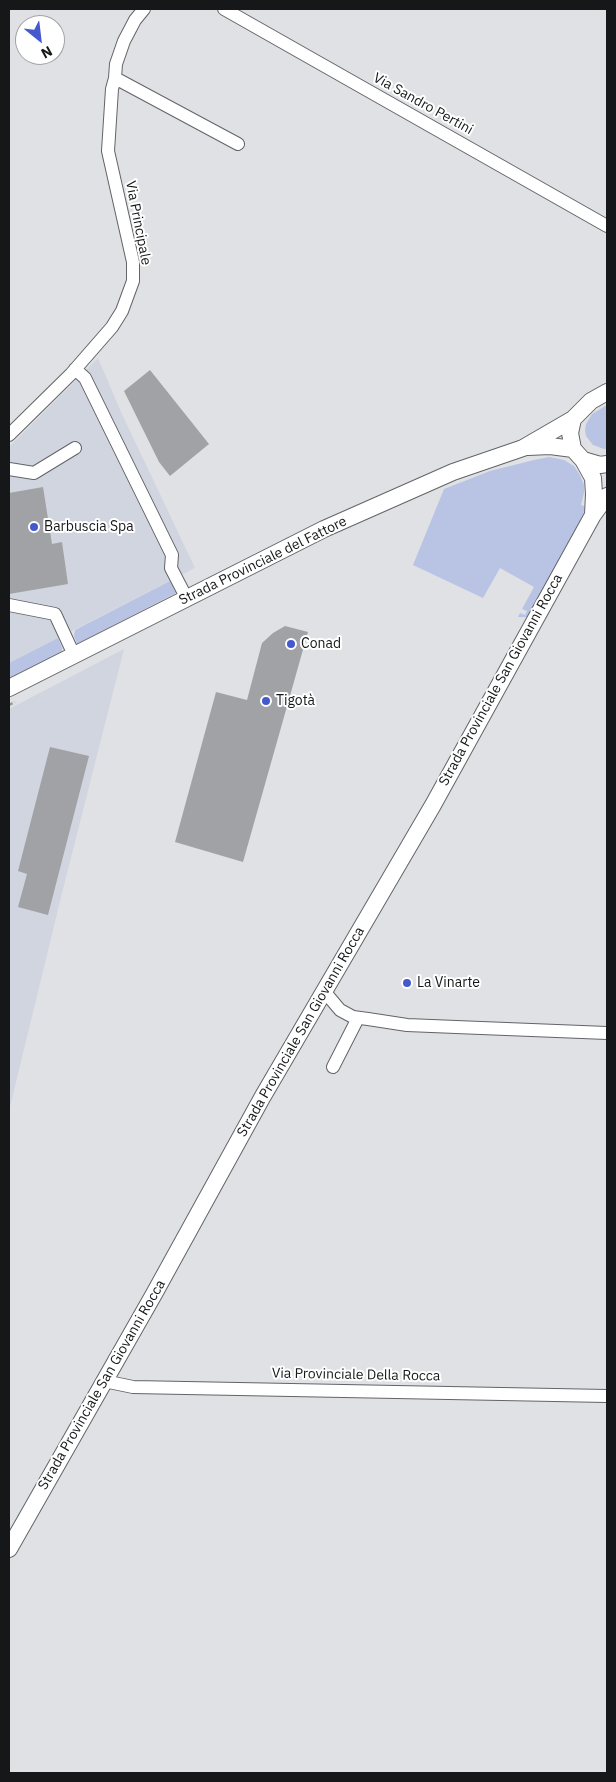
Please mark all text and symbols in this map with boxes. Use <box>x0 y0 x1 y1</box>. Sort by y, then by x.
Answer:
north arrow <box>15 15 65 65</box>
text: N <box>38 42 56 63</box>
street label: Via Sandro Pertini <box>370 70 476 138</box>
street label: Via Principale <box>122 179 154 267</box>
street label: Strada Provinciale del Fattore <box>176 513 350 609</box>
place label: Barbuscia Spa <box>44 519 134 535</box>
marker: Barbuscia Spa <box>28 521 40 533</box>
street label: Strada Provinciale San Giovanni Rocca <box>436 571 566 789</box>
place label: Conad <box>301 636 341 652</box>
marker: Conad <box>285 638 297 650</box>
place label: Tigotà <box>276 693 315 709</box>
marker: Tigotà <box>260 695 272 707</box>
street label: Strada Provinciale San Giovanni Rocca <box>234 924 368 1140</box>
place label: La Vinarte <box>417 975 480 991</box>
marker: La Vinarte <box>401 977 413 989</box>
street label: Strada Provinciale San Giovanni Rocca <box>35 1277 169 1493</box>
street label: Via Provinciale Della Rocca <box>272 1365 440 1385</box>

